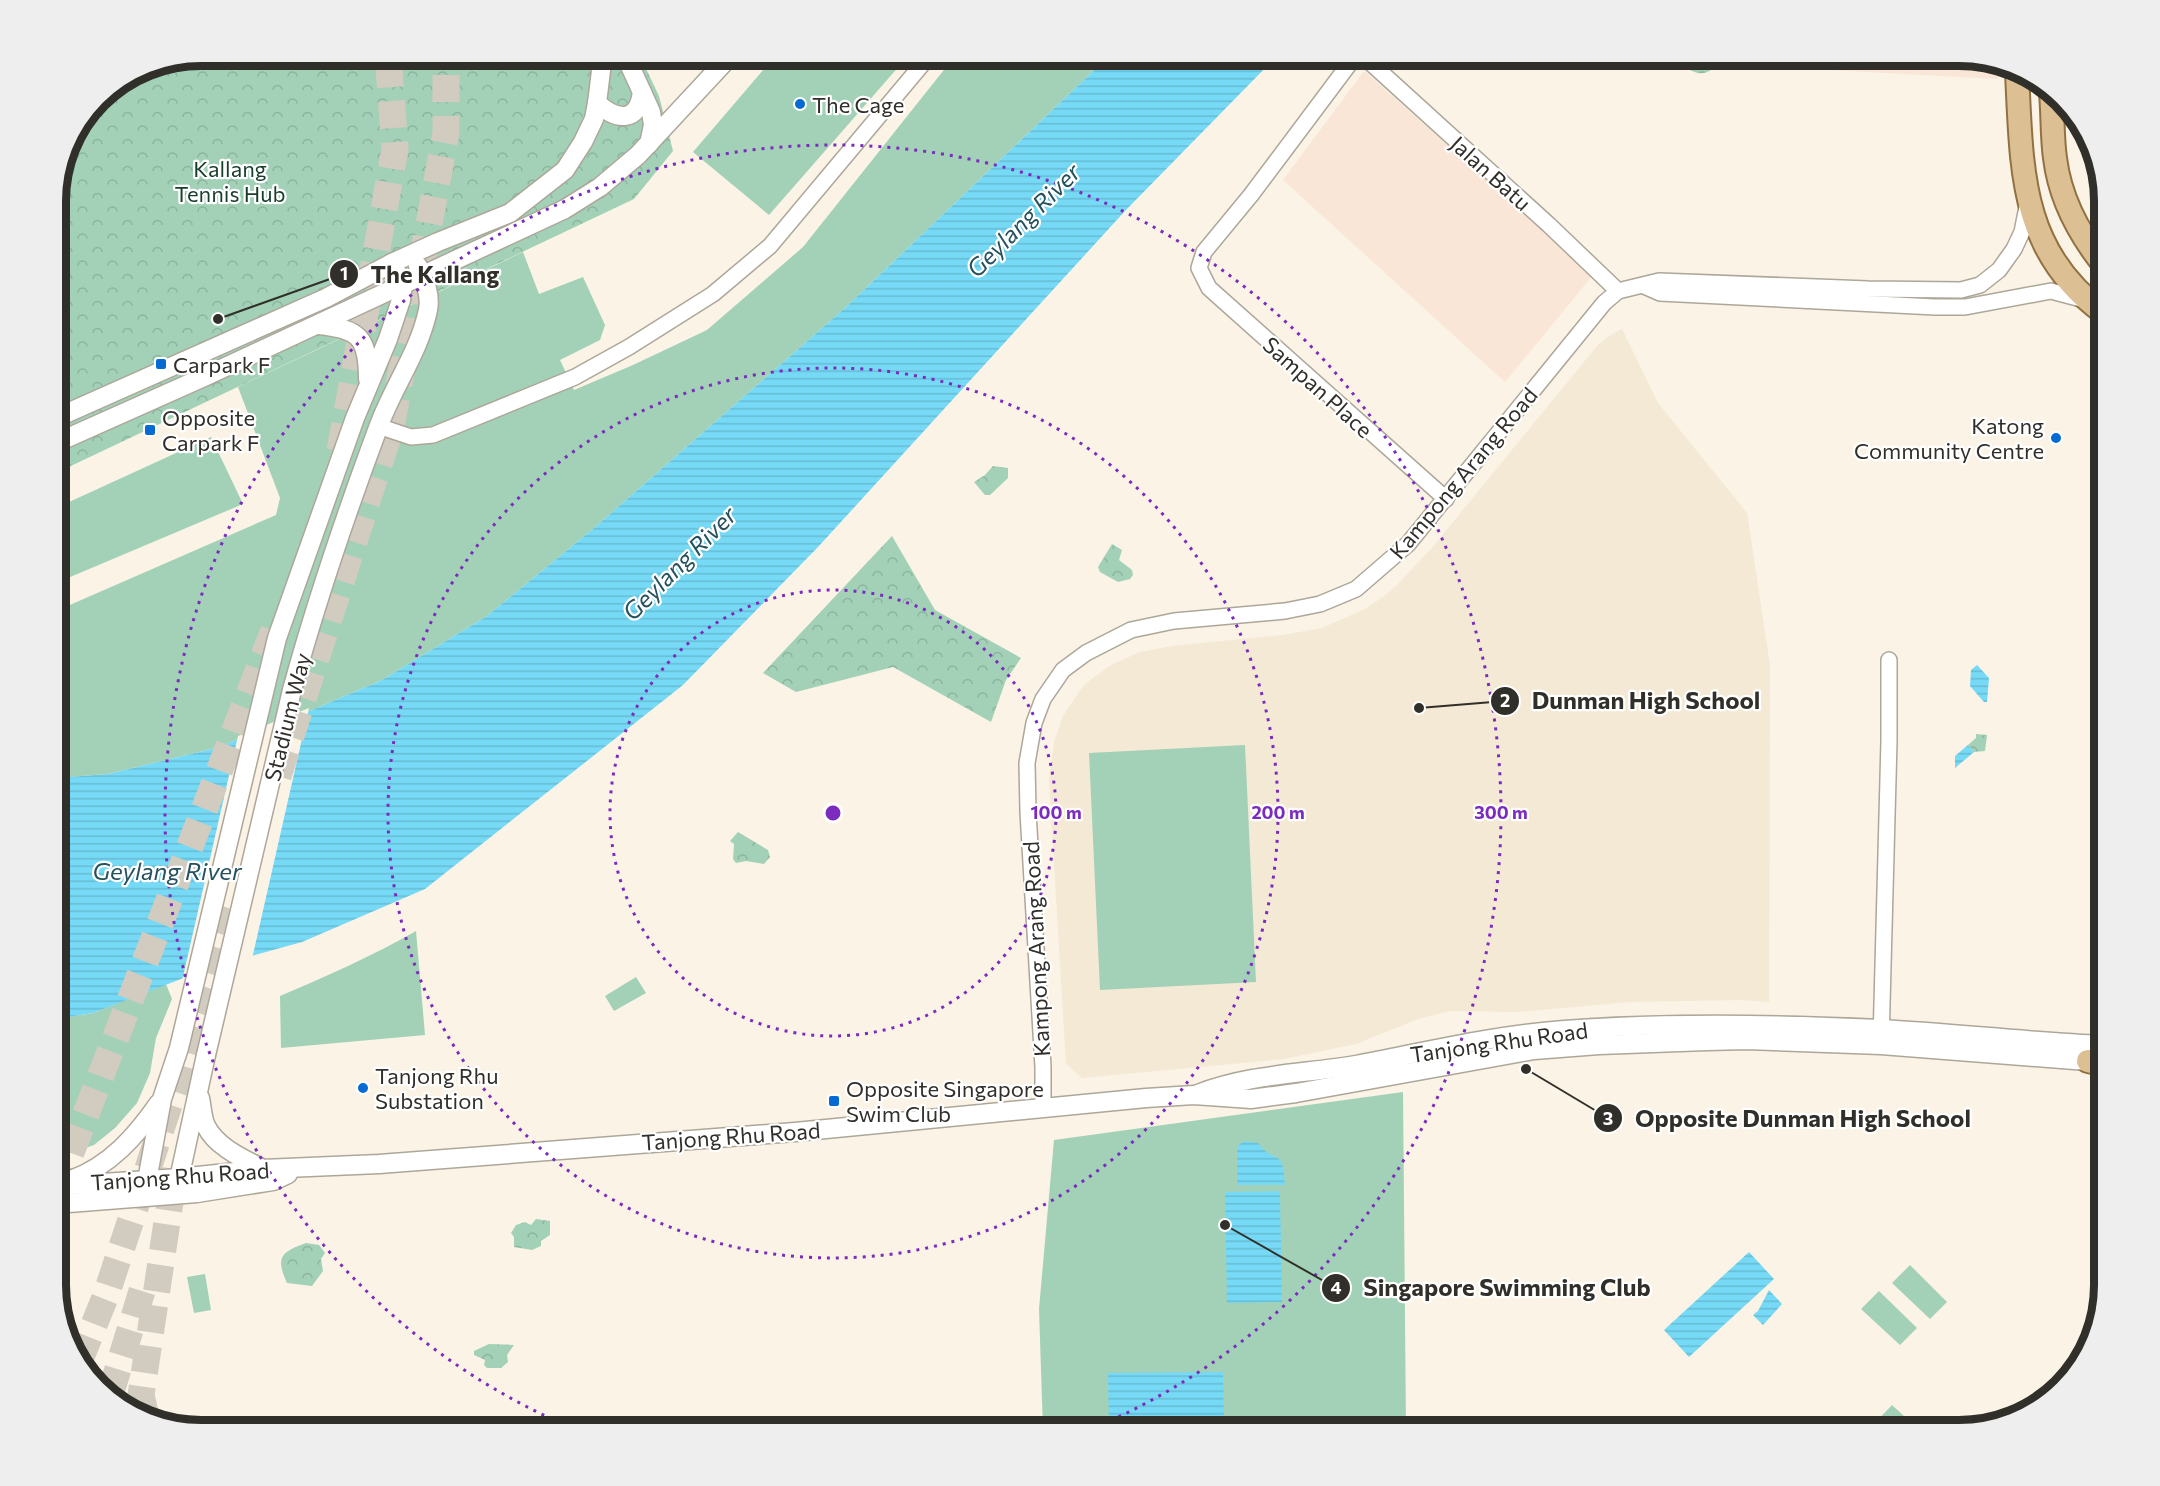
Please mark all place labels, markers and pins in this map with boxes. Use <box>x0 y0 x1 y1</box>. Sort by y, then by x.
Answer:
place label: The Cage <box>812 91 904 118</box>
marker: The Cage <box>793 97 807 111</box>
callout: The Kallang <box>329 253 512 295</box>
place label: Carpark F <box>173 351 270 378</box>
marker: Carpark F <box>154 357 168 371</box>
place label: Opposite Carpark F <box>162 404 259 456</box>
place label: Katong Community Centre <box>1854 412 2044 464</box>
marker: Opposite Carpark F <box>143 423 157 437</box>
marker: Katong Community Centre <box>2049 431 2063 445</box>
callout: Dunman High School <box>1490 680 1773 722</box>
centre of rings <box>823 803 843 823</box>
place label: Tanjong Rhu Substation <box>375 1062 498 1114</box>
place label: Opposite Singapore Swim Club <box>846 1075 1044 1127</box>
marker: Tanjong Rhu Substation <box>356 1081 370 1095</box>
marker: Opposite Singapore Swim Club <box>827 1094 841 1108</box>
callout: Opposite Dunman High School <box>1593 1097 1983 1139</box>
callout: Singapore Swimming Club <box>1321 1267 1662 1309</box>

